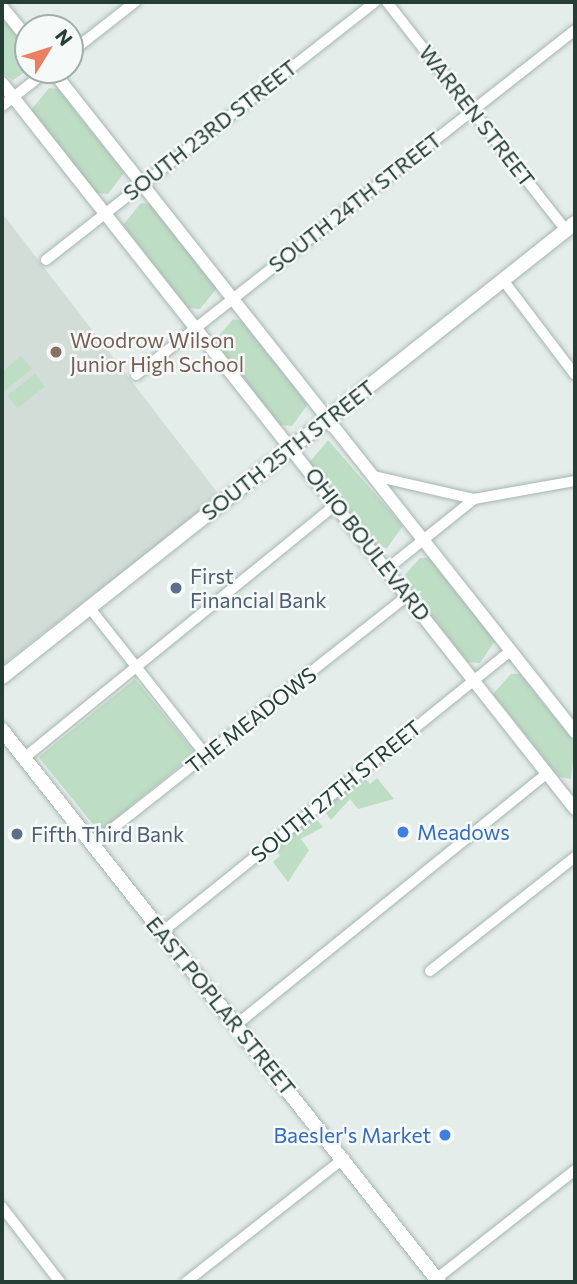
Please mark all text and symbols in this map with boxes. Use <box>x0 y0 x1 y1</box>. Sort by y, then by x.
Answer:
north arrow <box>14 14 84 84</box>
text: N <box>51 24 78 50</box>
street label: WARREN STREET <box>414 40 540 192</box>
street label: SOUTH 23RD STREET <box>118 54 302 206</box>
street label: SOUTH 24TH STREET <box>264 127 446 277</box>
place label: Woodrow Wilson Junior High School <box>70 327 244 377</box>
marker: Woodrow Wilson Junior High School <box>48 344 64 360</box>
street label: SOUTH 25TH STREET <box>197 375 379 525</box>
street label: OHIO BOULEVARD <box>300 462 436 626</box>
place label: First Financial Bank <box>190 563 327 613</box>
marker: First Financial Bank <box>168 580 184 596</box>
street label: THE MEADOWS <box>181 661 321 779</box>
street label: SOUTH 27TH STREET <box>246 715 426 867</box>
place label: Meadows <box>417 819 510 845</box>
place label: Fifth Third Bank <box>31 821 184 847</box>
marker: Meadows <box>395 824 411 840</box>
marker: Fifth Third Bank <box>9 826 25 842</box>
street label: EAST POPLAR STREET <box>141 912 301 1100</box>
place label: Baesler's Market <box>274 1122 431 1148</box>
marker: Baesler's Market <box>437 1127 453 1143</box>

